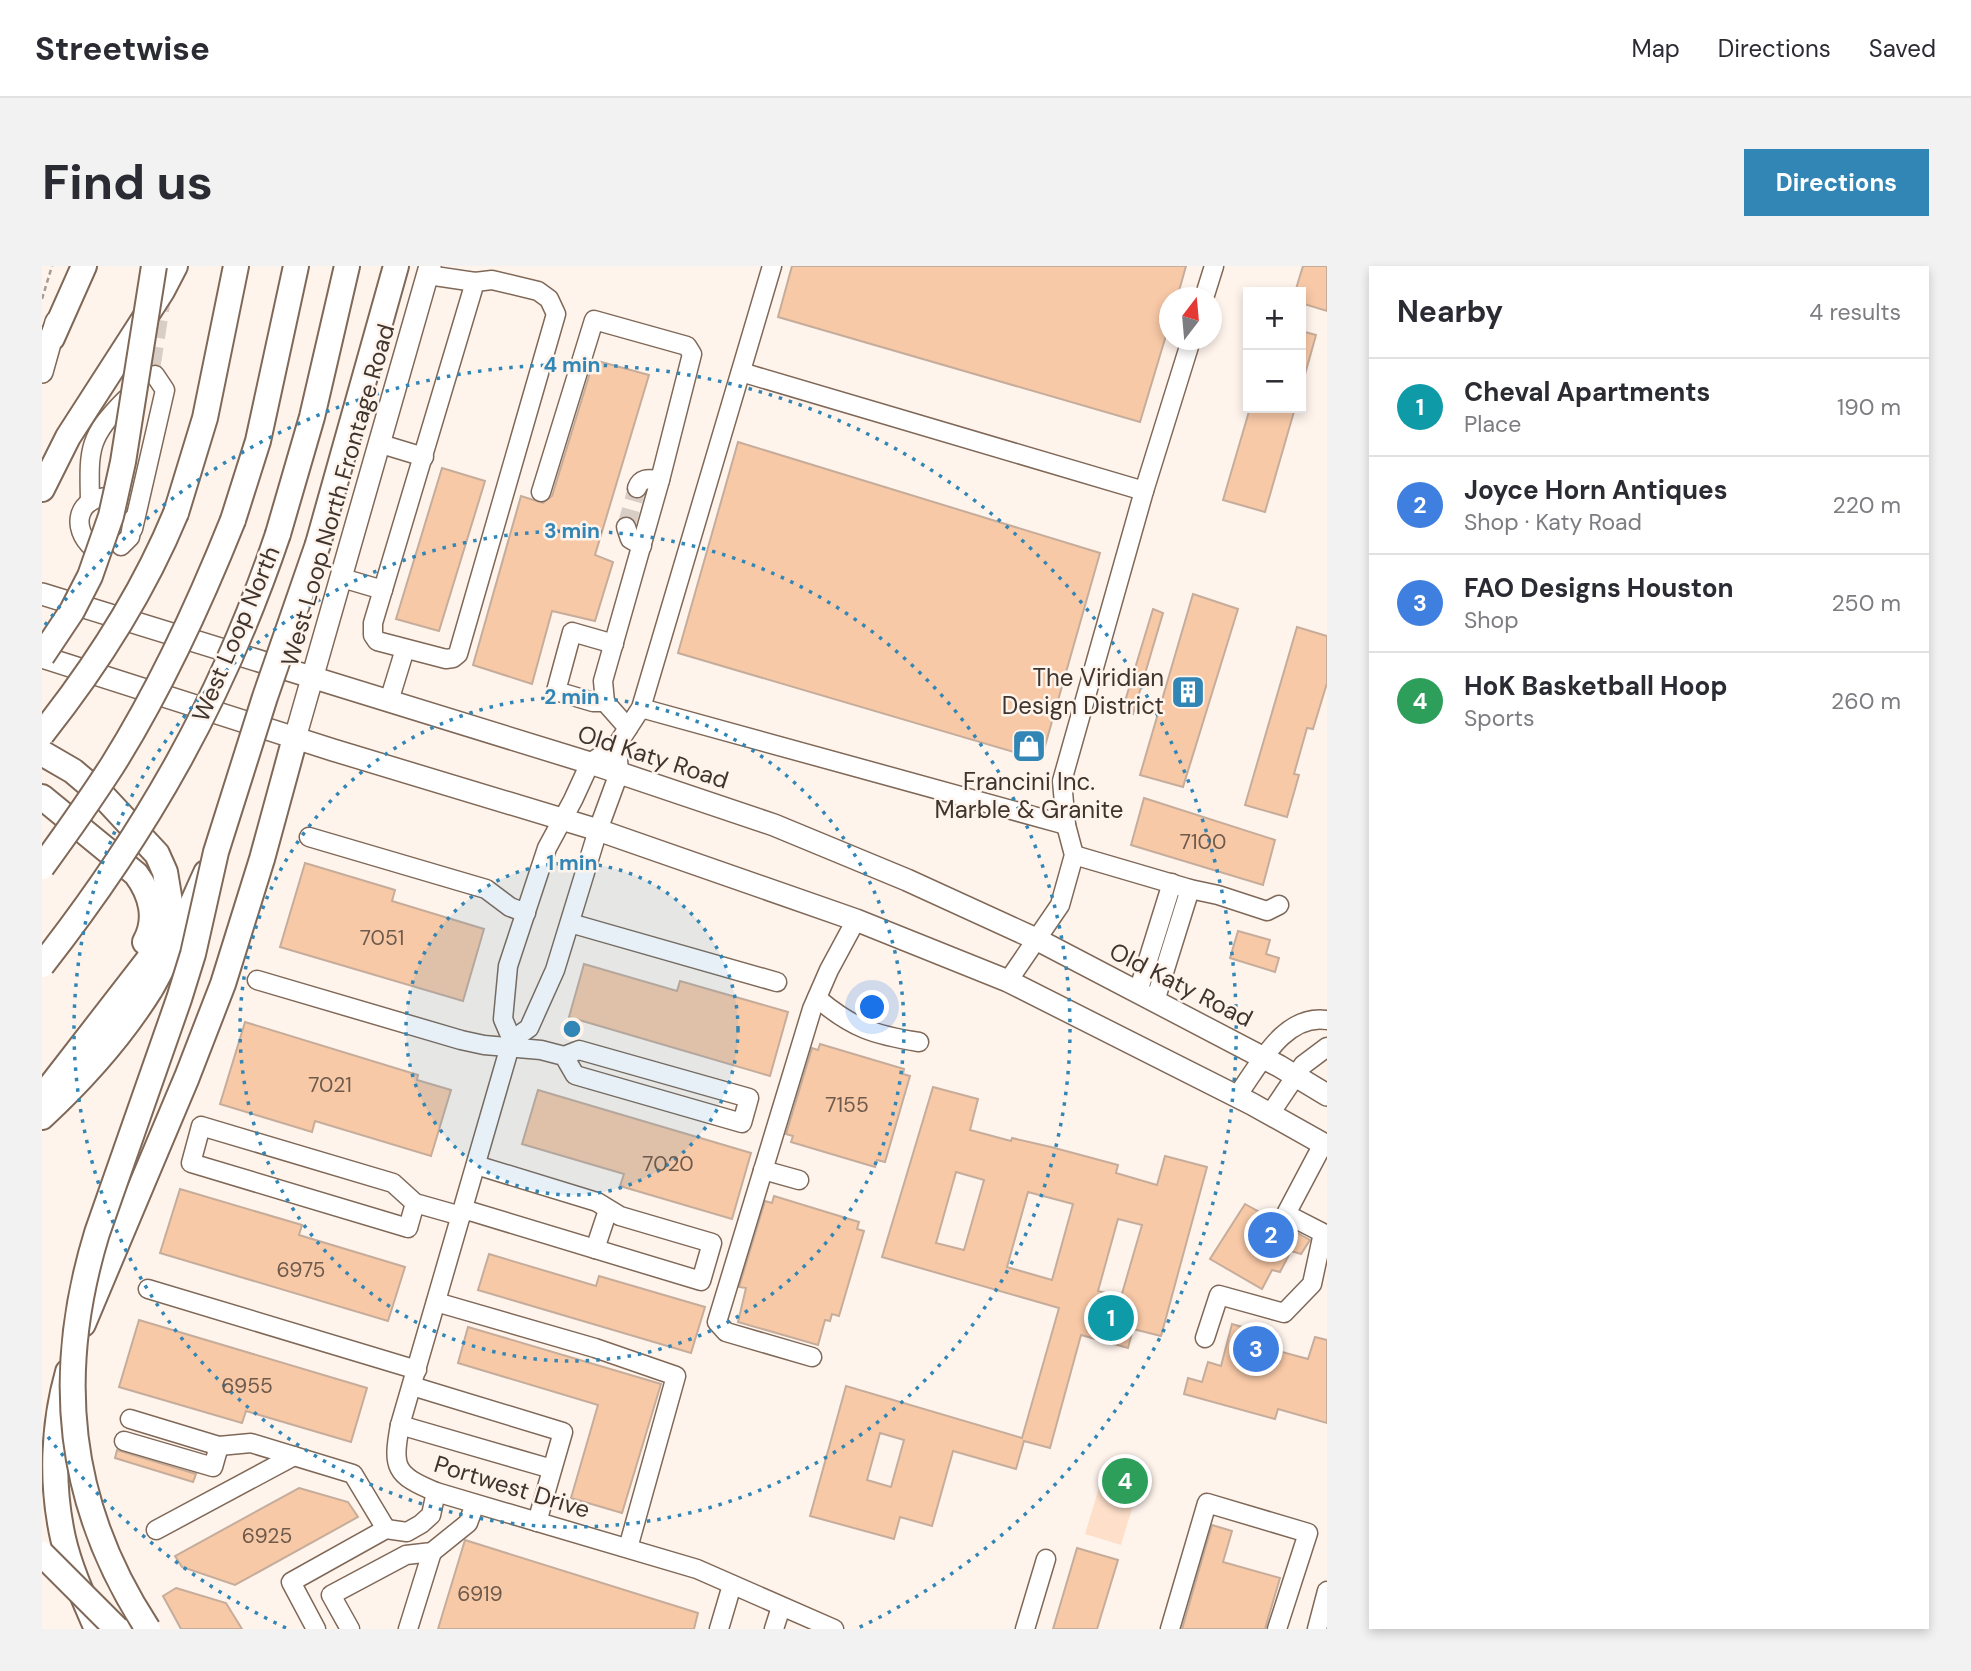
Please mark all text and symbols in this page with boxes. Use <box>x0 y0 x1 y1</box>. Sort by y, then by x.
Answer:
text: Streetwise <box>35 27 210 70</box>
text: Map <box>1632 33 1680 64</box>
text: Directions <box>1718 33 1831 64</box>
text: Saved <box>1869 33 1936 64</box>
button: Directions <box>1744 149 1929 216</box>
text: Find us <box>42 150 213 214</box>
north arrow <box>1159 287 1222 350</box>
map controls <box>1243 287 1306 413</box>
button: + <box>1243 287 1306 350</box>
text: Nearby <box>1397 292 1503 331</box>
text: 4 results <box>1809 297 1901 327</box>
street label: West Loop North Frontage Road <box>274 320 401 670</box>
button: − <box>1243 350 1306 413</box>
text: 4 min <box>543 351 601 379</box>
text: Cheval Apartments <box>1464 375 1710 409</box>
text: 1 <box>1416 392 1424 422</box>
text: 190 m <box>1837 392 1901 422</box>
text: Place <box>1464 409 1521 439</box>
text: Joyce Horn Antiques <box>1464 473 1727 507</box>
text: 2 <box>1413 490 1427 520</box>
text: 220 m <box>1832 490 1901 520</box>
text: Shop · Katy Road <box>1464 507 1642 537</box>
text: 3 min <box>544 517 600 545</box>
street label: West Loop North <box>185 541 287 726</box>
text: FAO Designs Houston <box>1464 571 1734 605</box>
text: 3 <box>1413 588 1427 618</box>
text: 250 m <box>1831 588 1901 618</box>
text: Shop <box>1464 605 1519 635</box>
place label: The Viridian Design District <box>1002 662 1164 721</box>
text: HoK Basketball Hoop <box>1464 669 1727 703</box>
building icon: The Viridian Design District <box>1169 673 1207 711</box>
text: 2 min <box>544 683 600 711</box>
text: 4 <box>1413 686 1427 716</box>
text: 260 m <box>1831 686 1901 716</box>
text: Sports <box>1464 703 1534 733</box>
street label: Old Katy Road <box>574 718 732 795</box>
shop icon: Francini Inc. Marble & Granite <box>1010 727 1048 765</box>
place label: Francini Inc. Marble & Granite <box>935 766 1123 825</box>
house number: 7100 <box>1180 828 1226 856</box>
text: 1 min <box>546 849 598 877</box>
house number: 7051 <box>360 924 404 952</box>
street label: Old Katy Road <box>1104 935 1258 1034</box>
your location <box>855 990 889 1024</box>
centre of rings <box>560 1017 584 1041</box>
house number: 7021 <box>308 1071 352 1099</box>
house number: 7155 <box>825 1091 869 1119</box>
house number: 7020 <box>642 1150 694 1178</box>
pin: 2 <box>1248 1209 1294 1261</box>
house number: 6975 <box>277 1256 325 1284</box>
pin: 1 <box>1088 1292 1134 1344</box>
pin: 3 <box>1233 1323 1279 1375</box>
house number: 6955 <box>221 1372 273 1400</box>
street label: Portwest Drive <box>430 1448 594 1525</box>
pin: 4 <box>1102 1455 1148 1507</box>
house number: 6925 <box>242 1522 292 1550</box>
house number: 6919 <box>457 1580 503 1608</box>

